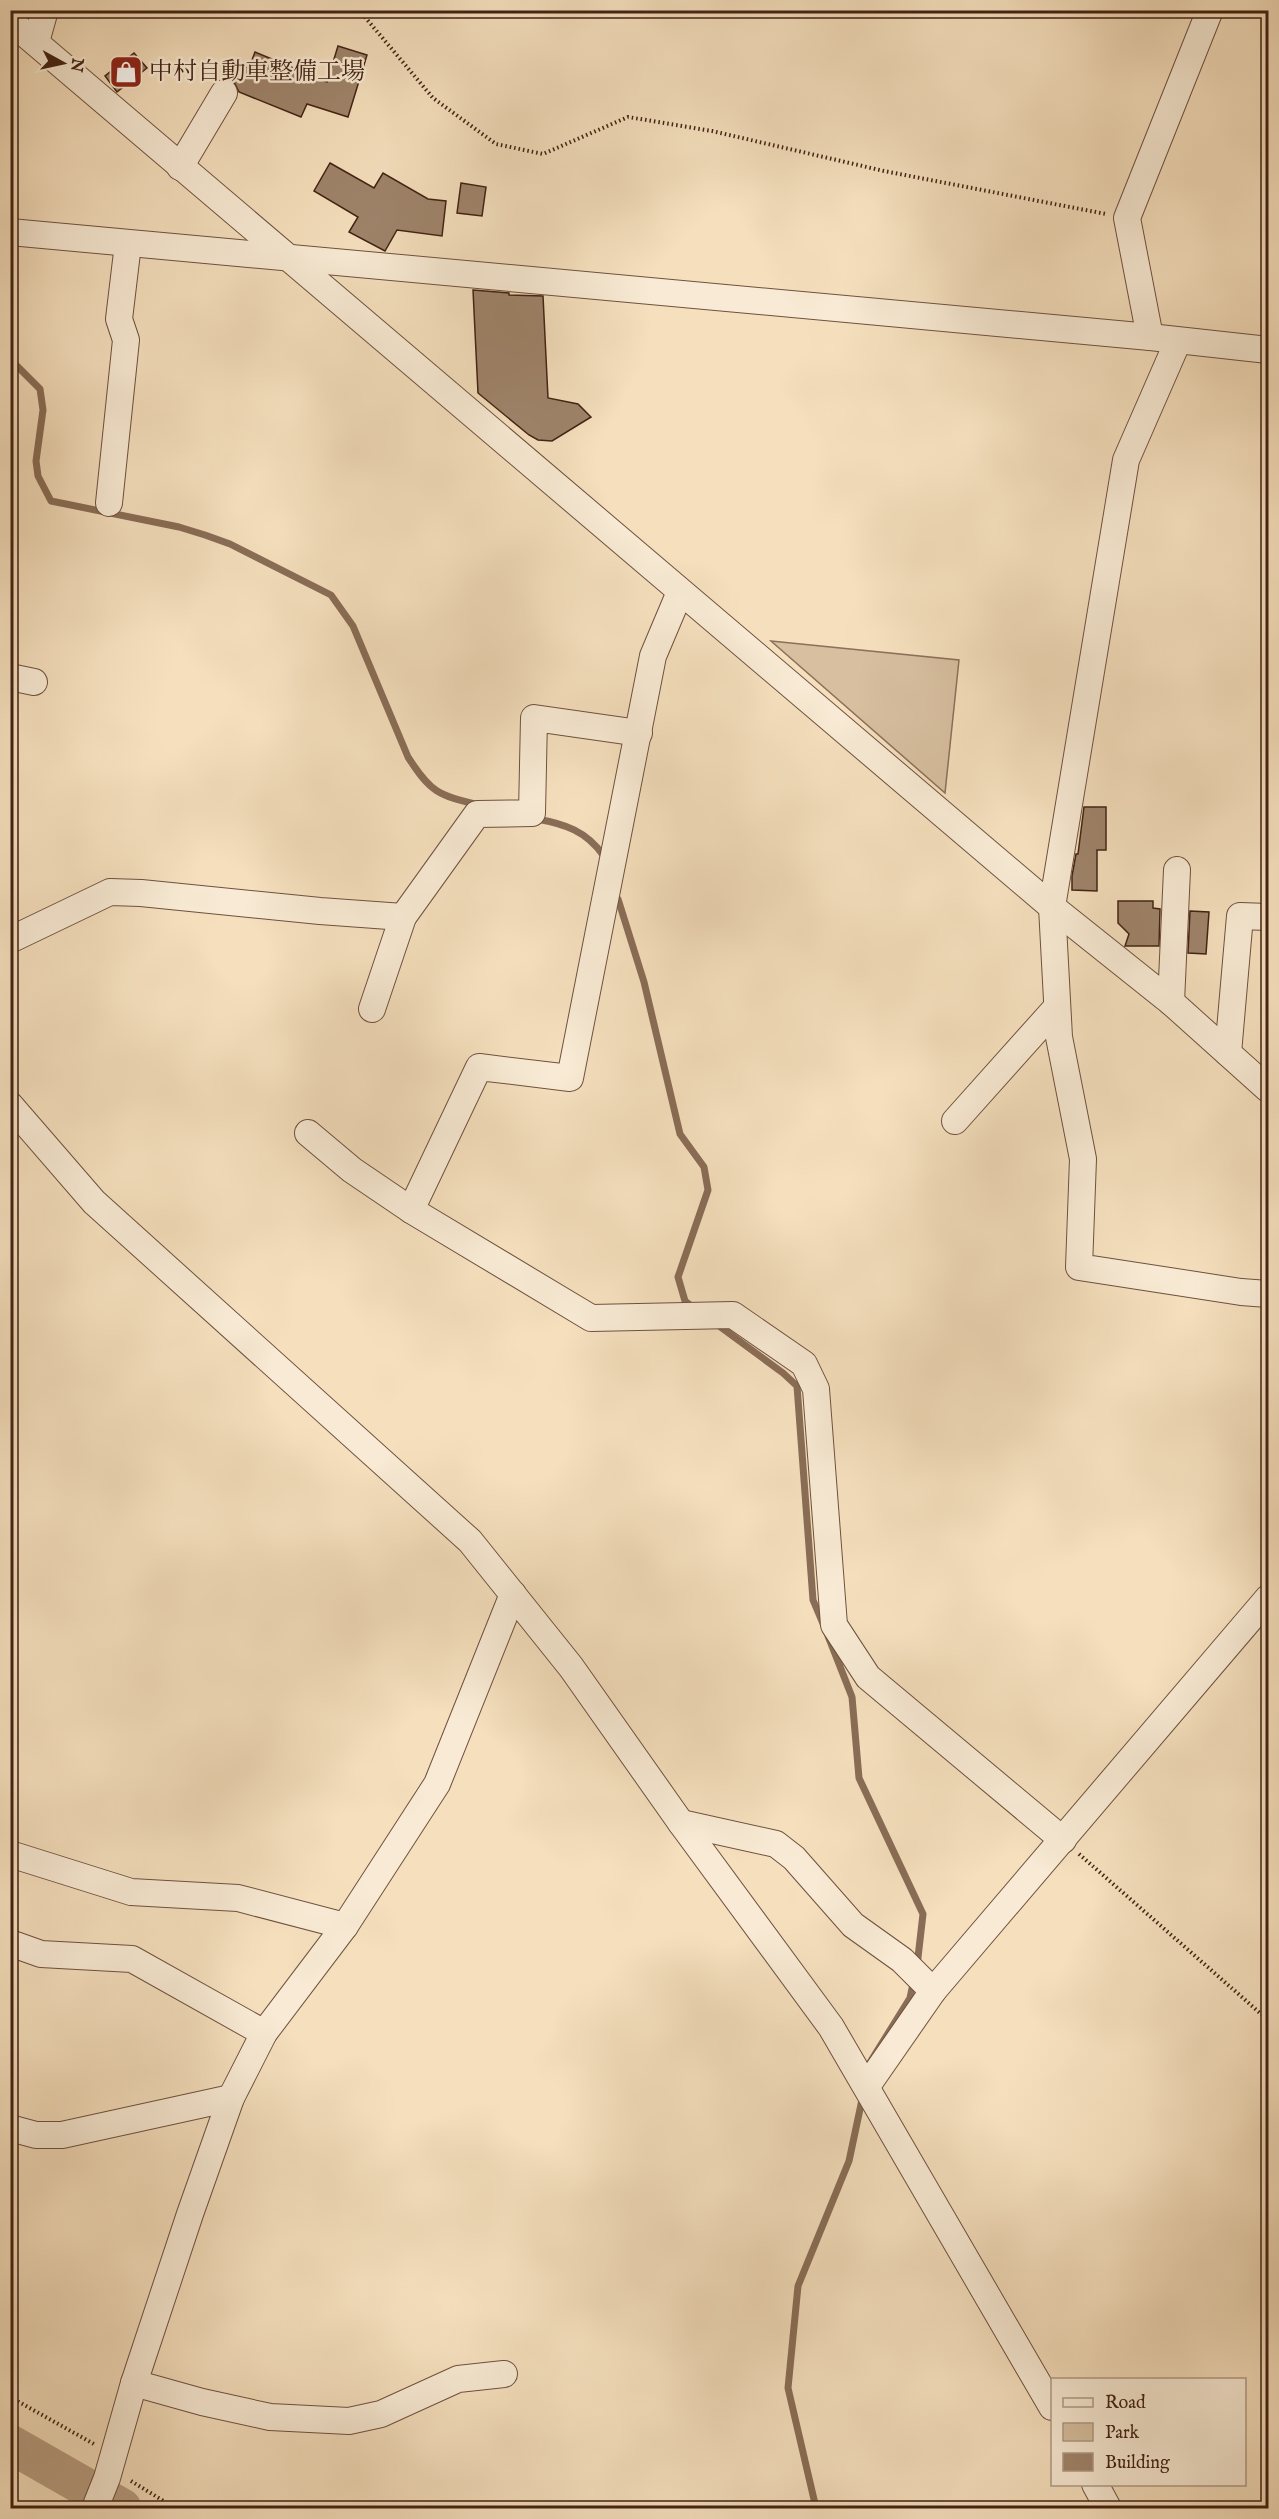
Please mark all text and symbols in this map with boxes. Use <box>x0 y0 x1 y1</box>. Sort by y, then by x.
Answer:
north arrow <box>33 33 93 93</box>
shop icon: 中村自動車整備工場 <box>108 54 144 90</box>
text: N <box>65 56 87 73</box>
place label: 中村自動車整備工場 <box>149 57 365 88</box>
legend <box>1051 2378 1246 2486</box>
text: Road <box>1105 2392 1146 2415</box>
text: Park <box>1105 2422 1140 2445</box>
text: Building <box>1105 2452 1170 2475</box>

